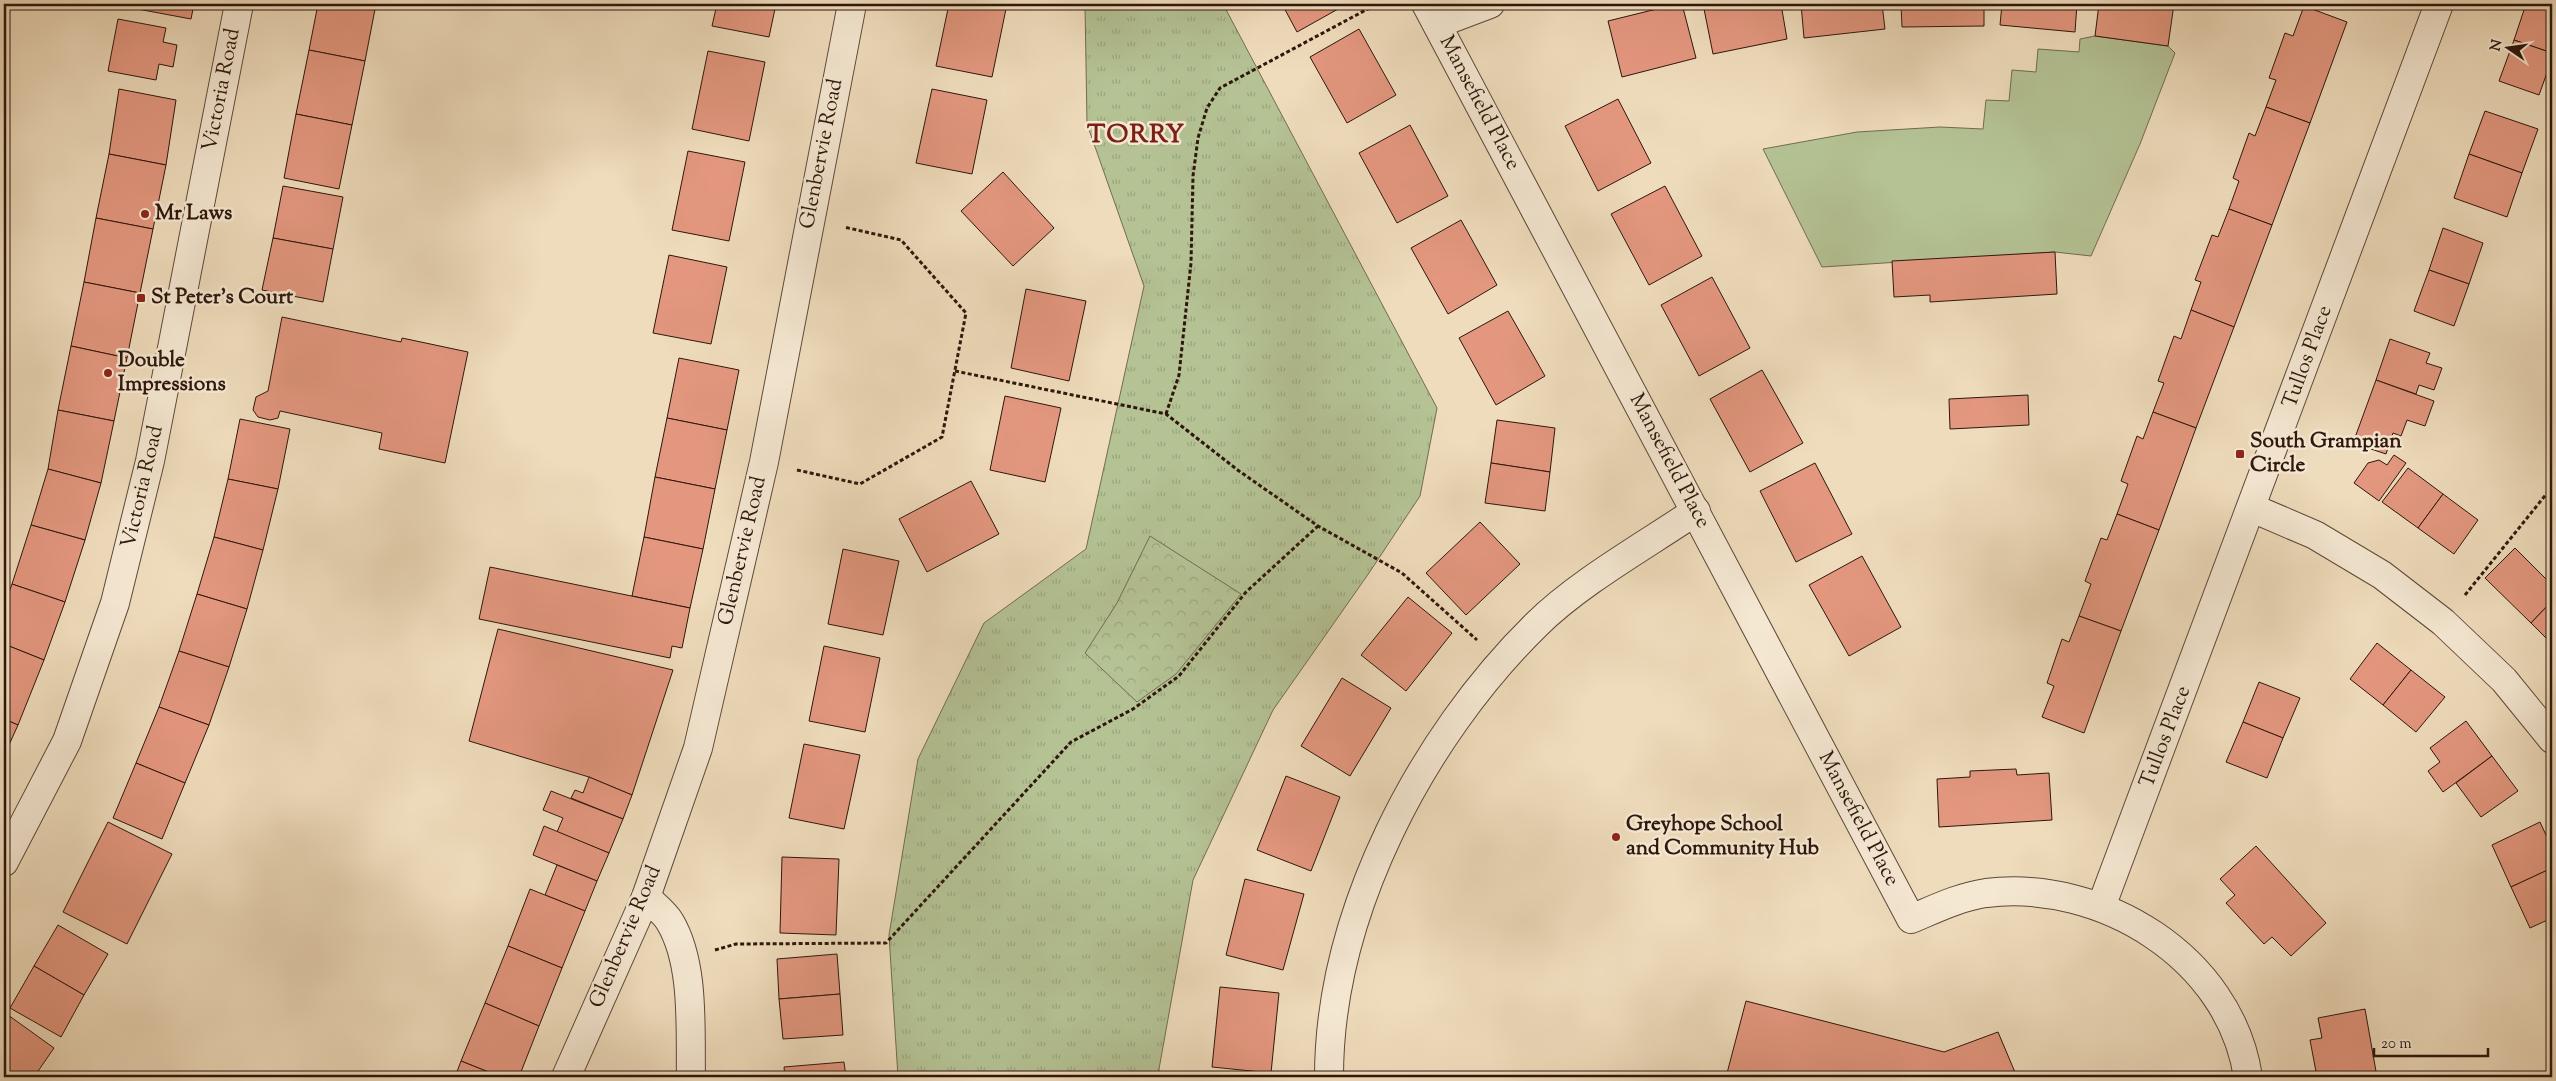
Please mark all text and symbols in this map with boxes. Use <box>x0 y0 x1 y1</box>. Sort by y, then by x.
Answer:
north arrow <box>2484 22 2534 72</box>
street label: Victoria Road <box>195 26 249 154</box>
street label: Mansefield Place <box>1431 30 1527 176</box>
text: N <box>2486 38 2508 53</box>
street label: Glenbervie Road <box>793 76 851 232</box>
district label: TORRY <box>1087 117 1185 154</box>
place label: Mr Laws <box>155 199 232 229</box>
marker: Mr Laws <box>139 208 151 220</box>
place label: St Peter's Court <box>151 283 294 313</box>
marker: St Peter's Court <box>135 292 147 304</box>
street label: Tullos Place <box>2276 302 2340 412</box>
place label: Double Impressions <box>118 346 226 400</box>
marker: Double Impressions <box>102 367 114 379</box>
street label: Mansefield Place <box>1621 388 1717 534</box>
street label: Victoria Road <box>114 423 172 551</box>
place label: South Grampian Circle <box>2250 427 2402 481</box>
marker: South Grampian Circle <box>2234 448 2246 460</box>
street label: Glenbervie Road <box>711 473 775 629</box>
street label: Tullos Place <box>2133 682 2199 792</box>
street label: Mansefield Place <box>1810 746 1906 892</box>
place label: Greyhope School and Community Hub <box>1626 810 1820 864</box>
marker: Greyhope School and Community Hub <box>1610 831 1622 843</box>
street label: Glenbervie Road <box>582 861 670 1013</box>
scale bar <box>2374 1026 2487 1058</box>
text: 20 m <box>2381 1034 2412 1055</box>

